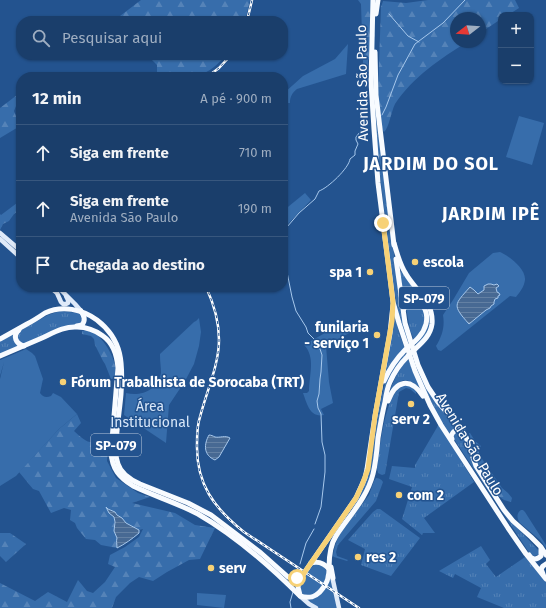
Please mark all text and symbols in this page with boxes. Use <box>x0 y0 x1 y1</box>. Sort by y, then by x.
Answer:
north arrow <box>450 12 486 48</box>
map controls <box>498 12 534 84</box>
button: + <box>498 12 534 48</box>
search box <box>16 16 288 60</box>
street label: Avenida São Paulo <box>353 24 372 142</box>
icon: search <box>30 27 52 49</box>
text: Pesquisar aqui <box>62 29 162 47</box>
button: − <box>498 48 534 84</box>
text: 12 min <box>32 88 82 109</box>
text: A pé · 900 m <box>200 91 272 106</box>
icon: ahead <box>32 142 54 164</box>
text: Siga em frente <box>70 144 169 162</box>
text: 710 m <box>239 145 272 160</box>
district label: JARDIM DO SOL <box>362 153 499 175</box>
text: Siga em frente <box>70 192 169 210</box>
icon: ahead <box>32 198 54 220</box>
text: 190 m <box>238 201 272 216</box>
district label: JARDIM IPÊ <box>441 202 540 225</box>
text: Avenida São Paulo <box>70 210 178 225</box>
route end <box>374 214 392 232</box>
icon: arrive <box>32 254 54 276</box>
place label: escola <box>423 254 464 271</box>
text: Chegada ao destino <box>70 256 205 274</box>
marker: escola <box>410 257 420 267</box>
place label: spa 1 <box>330 264 362 281</box>
marker: spa 1 <box>365 267 375 277</box>
road number: SP-079 <box>399 287 449 309</box>
place label: funilaria - serviço 1 <box>304 319 369 353</box>
marker: funilaria - serviço 1 <box>372 330 382 340</box>
place label: Fórum Trabalhista de Sorocaba (TRT) <box>71 374 305 391</box>
marker: Fórum Trabalhista de Sorocaba (TRT) <box>58 377 68 387</box>
street label: Avenida São Paulo <box>432 390 507 499</box>
park label: Área Institucional <box>110 397 190 431</box>
marker: serv 2 <box>406 399 416 409</box>
place label: serv 2 <box>392 411 430 428</box>
road number: SP-079 <box>91 434 141 456</box>
place label: com 2 <box>407 487 444 504</box>
marker: com 2 <box>394 490 404 500</box>
place label: res 2 <box>366 549 396 566</box>
marker: res 2 <box>353 552 363 562</box>
place label: serv <box>219 560 247 577</box>
marker: serv <box>206 563 216 573</box>
route start <box>288 569 306 587</box>

